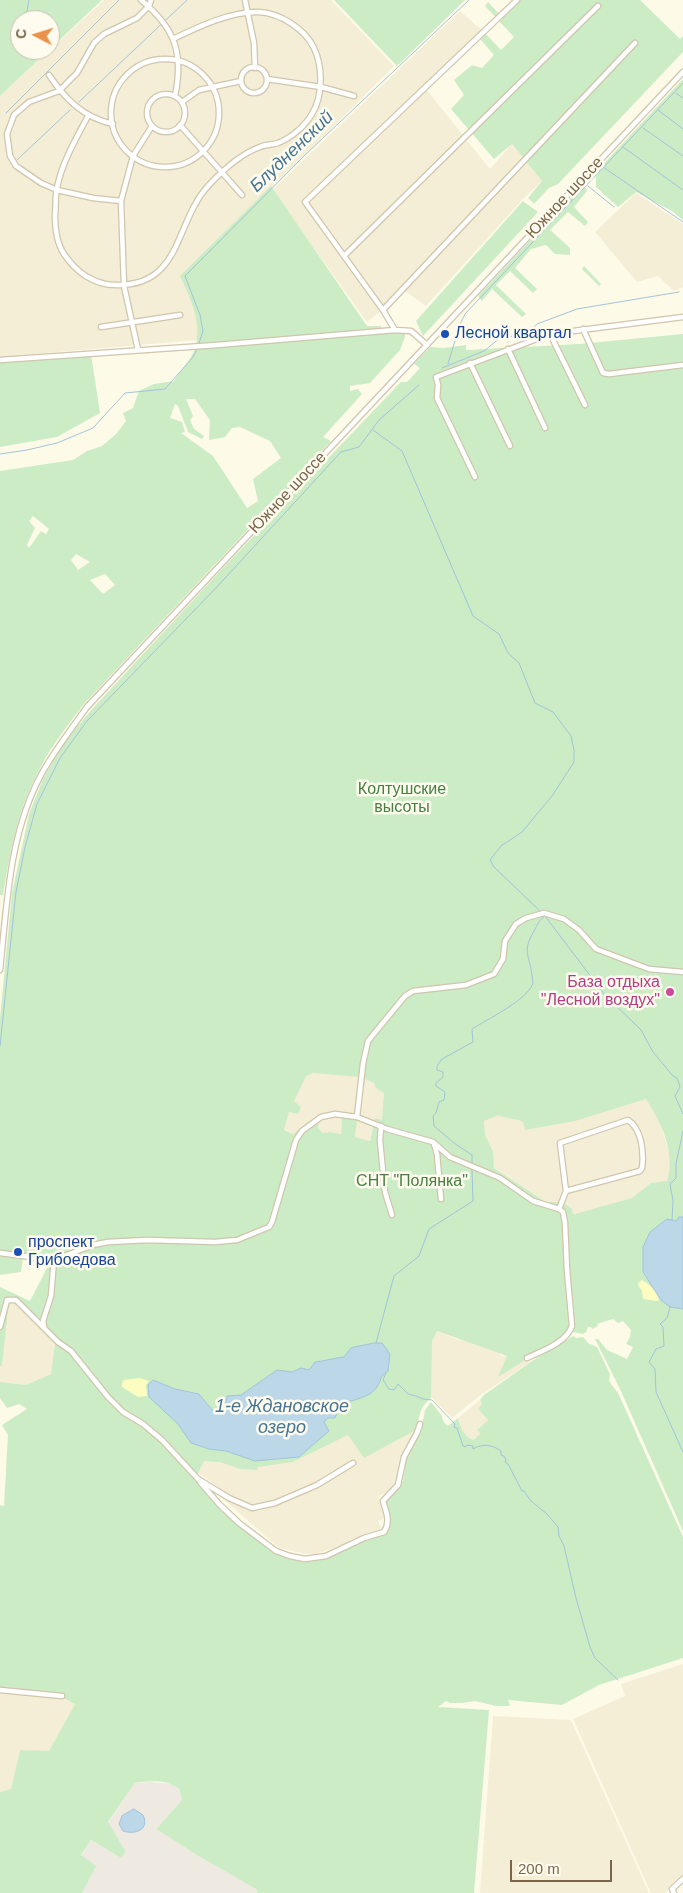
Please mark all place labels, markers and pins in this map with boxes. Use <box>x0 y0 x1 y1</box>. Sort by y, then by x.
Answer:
place label: Лесной квартал <box>455 324 572 344</box>
marker: Лесной квартал <box>439 328 451 340</box>
place label: База отдыха "Лесной воздух" <box>541 973 660 1011</box>
marker: База отдыха "Лесной воздух" <box>664 986 676 998</box>
place label: проспект Грибоедова <box>28 1233 116 1271</box>
marker: проспект Грибоедова <box>12 1246 24 1258</box>

